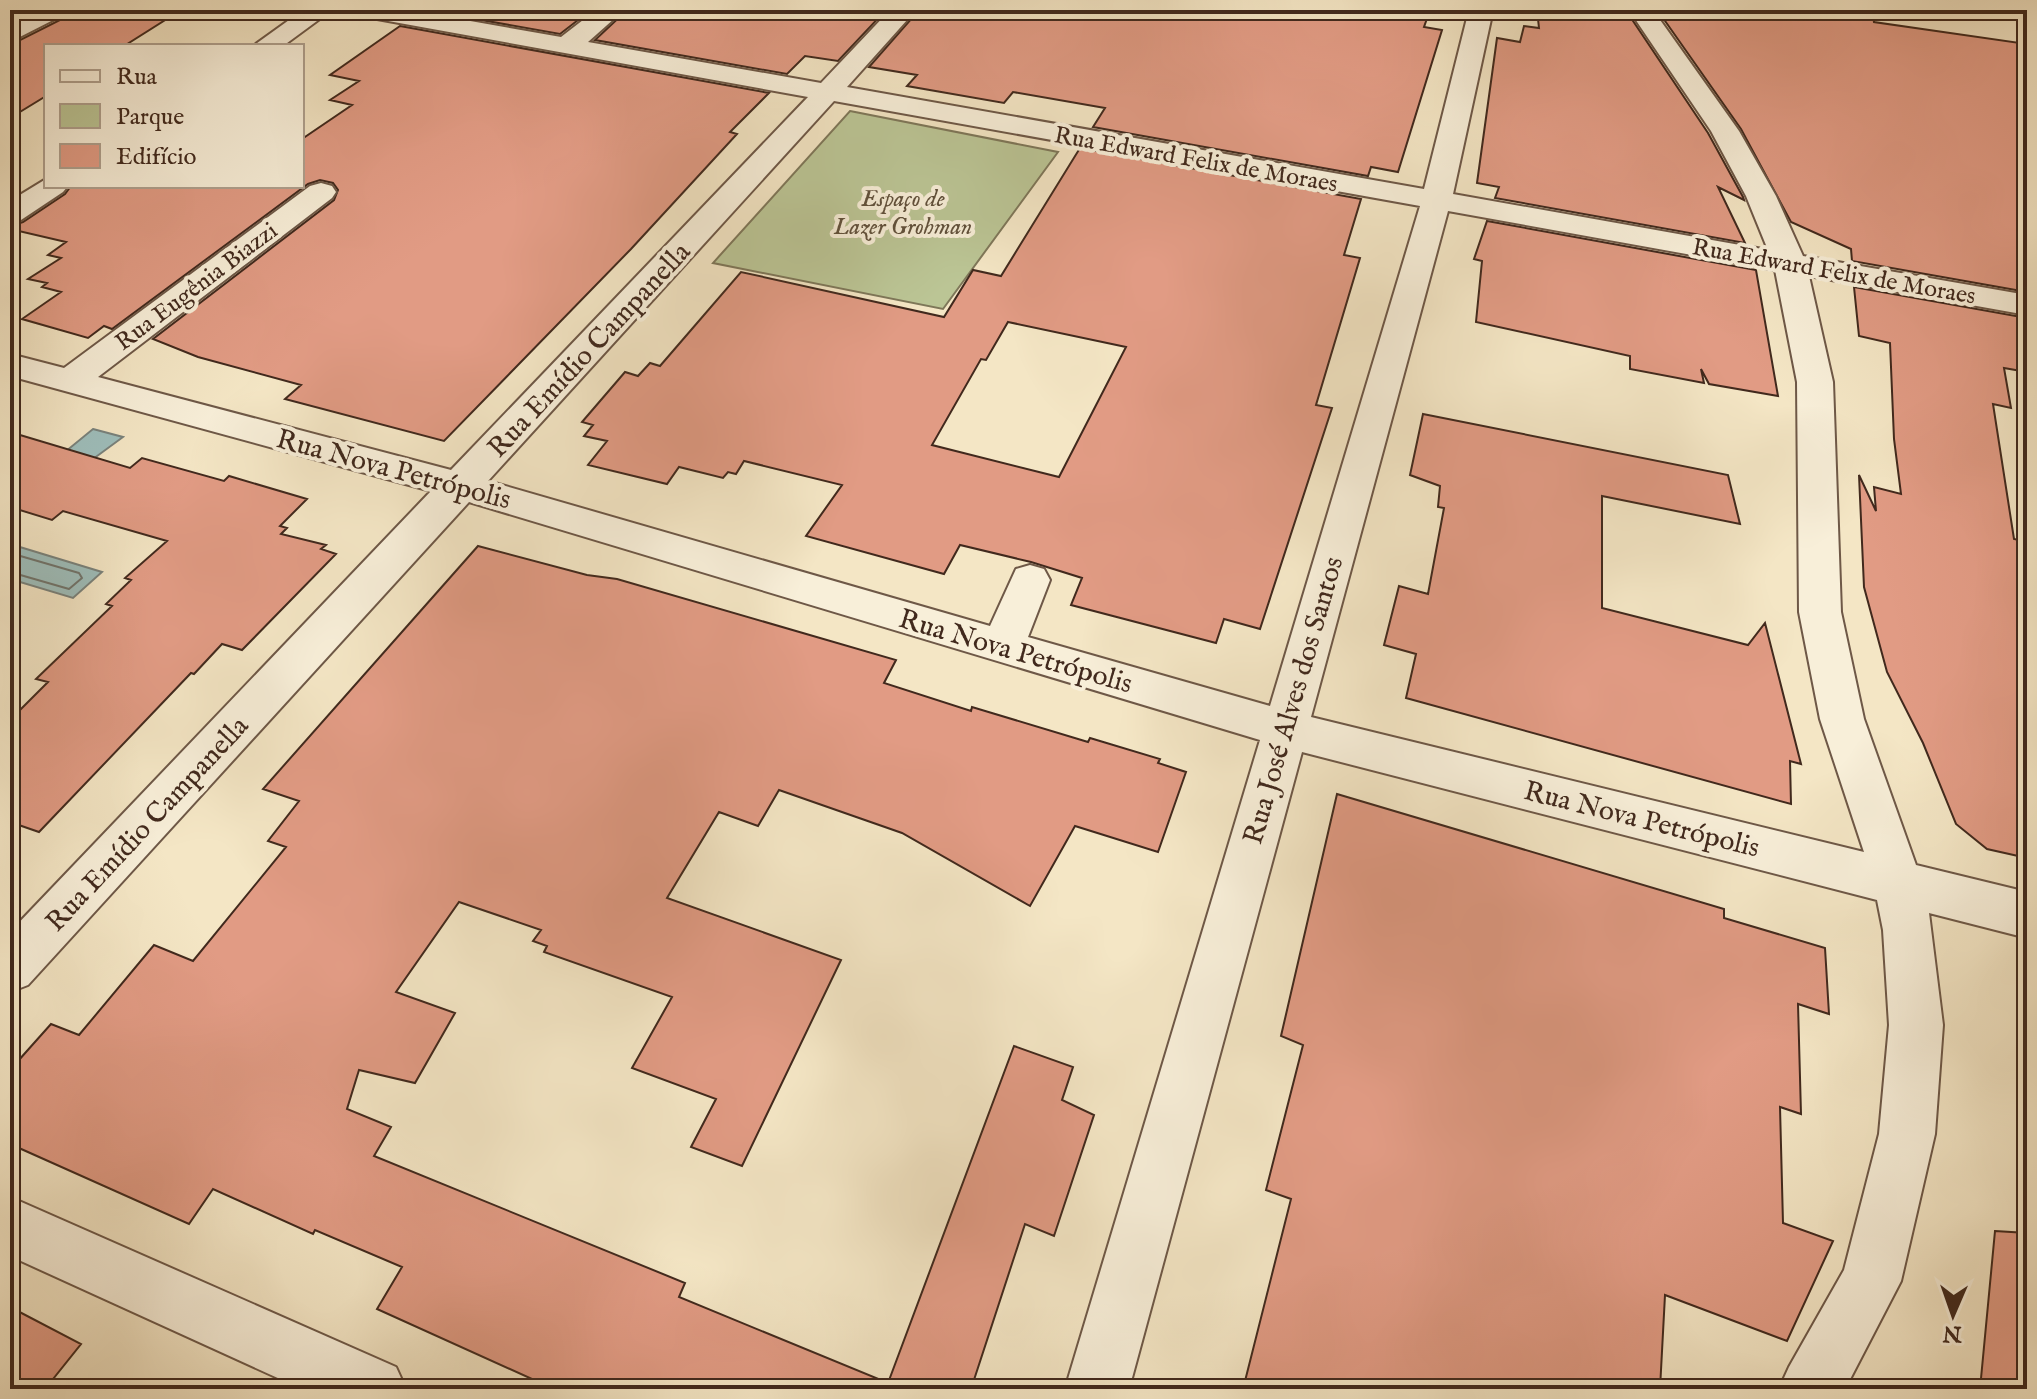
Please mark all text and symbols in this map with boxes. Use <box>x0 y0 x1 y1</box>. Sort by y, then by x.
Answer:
legend <box>44 44 304 188</box>
text: Rua <box>116 62 158 93</box>
text: Parque <box>116 102 184 133</box>
street label: Rua Edward Felix de Moraes <box>1052 120 1340 201</box>
text: Edifício <box>116 142 196 173</box>
park label: Espaço de Lazer Grohman <box>833 184 972 243</box>
street label: Rua Eugênia Biazzi <box>110 216 284 358</box>
street label: Rua Edward Felix de Moraes <box>1690 232 1978 313</box>
street label: Rua Emídio Campanella <box>481 235 699 466</box>
street label: Rua Nova Petrópolis <box>272 422 515 519</box>
street label: Rua José Alves dos Santos <box>1237 553 1352 849</box>
street label: Rua Nova Petrópolis <box>894 602 1136 703</box>
street label: Rua Emídio Campanella <box>39 709 257 940</box>
street label: Rua Nova Petrópolis <box>1520 774 1763 867</box>
north arrow <box>1913 1275 1993 1355</box>
text: N <box>1942 1319 1963 1347</box>

